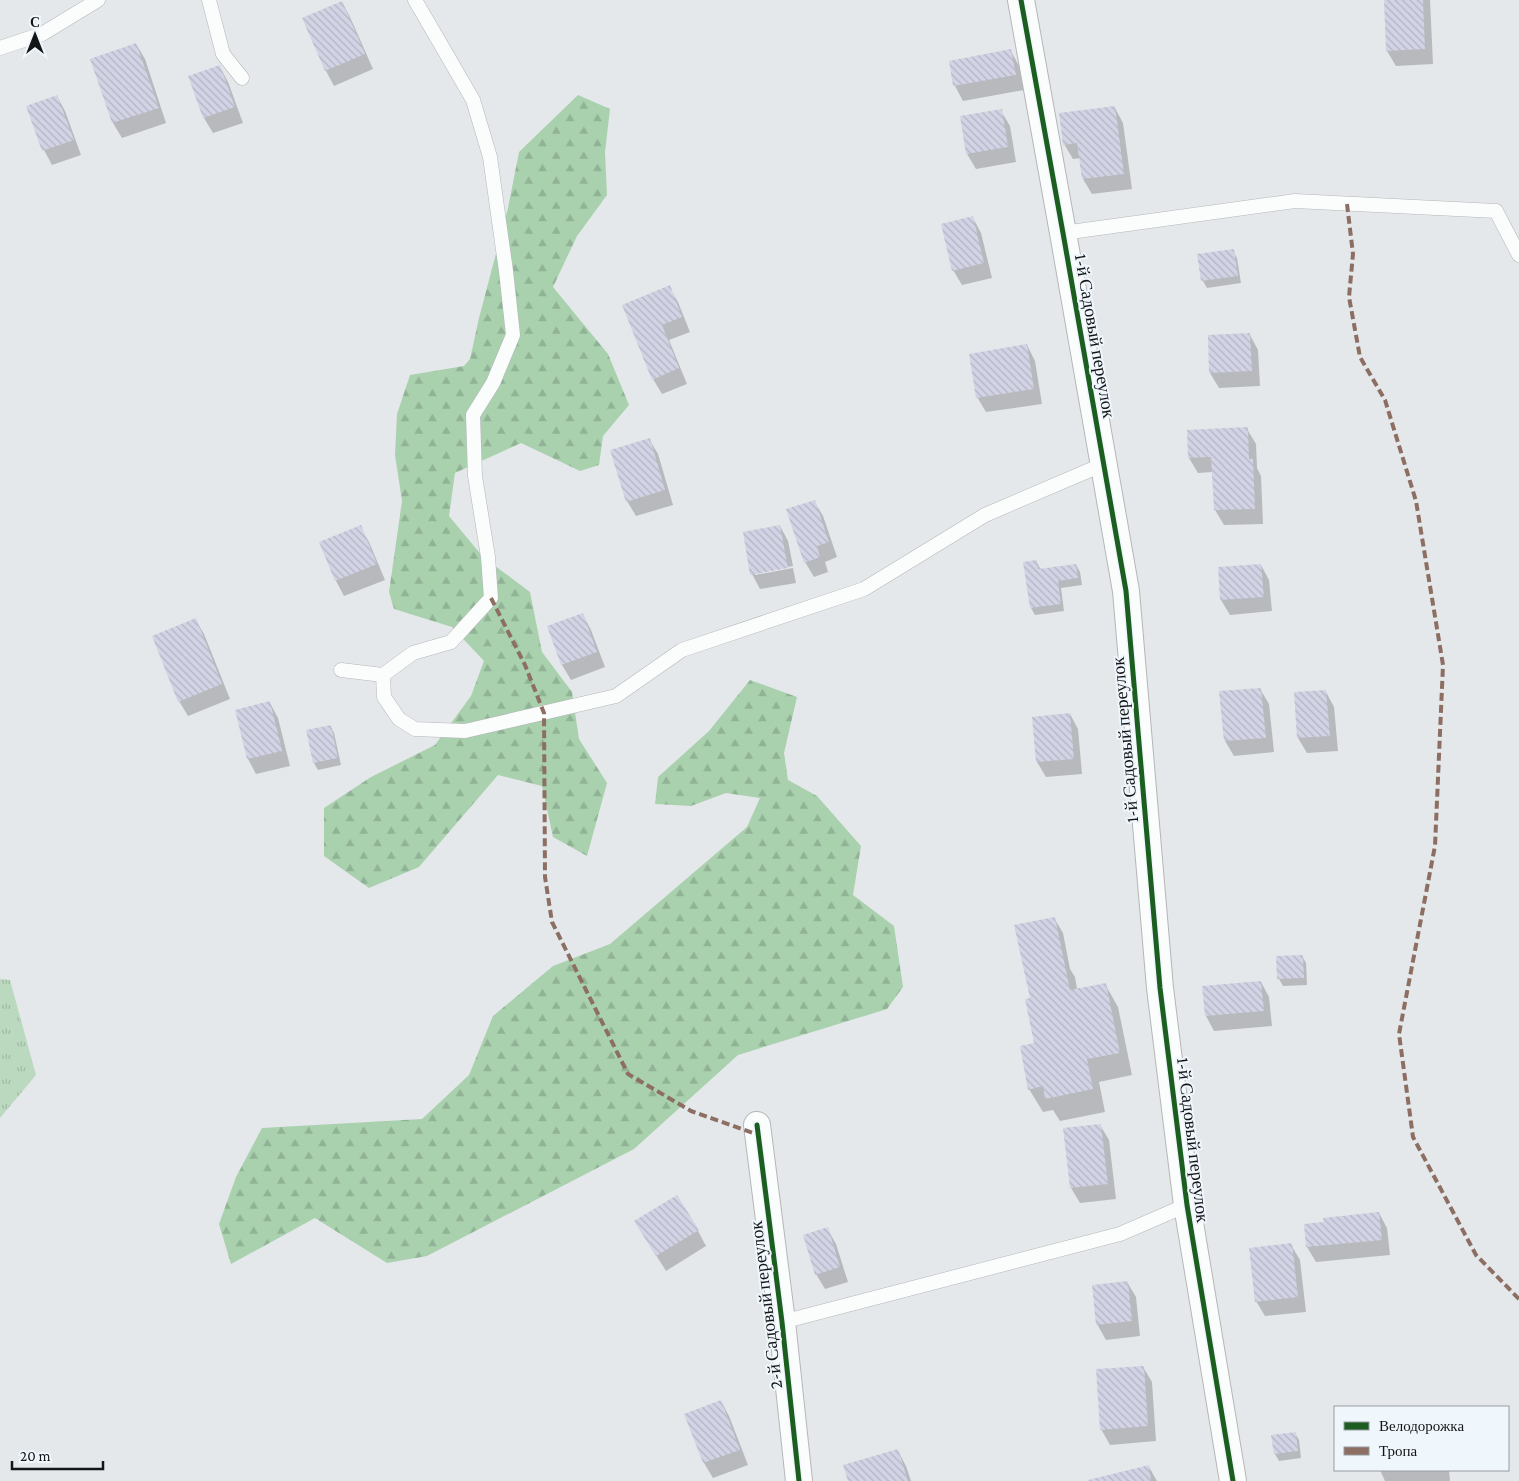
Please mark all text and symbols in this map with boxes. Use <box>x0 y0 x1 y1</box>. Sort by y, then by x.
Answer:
north arrow <box>10 10 60 60</box>
text: С <box>30 14 40 30</box>
street label: 1-й Садовый переулок <box>1071 252 1119 420</box>
street label: 1-й Садовый переулок <box>1108 656 1142 824</box>
street label: 1-й Садовый переулок <box>1173 1056 1213 1224</box>
street label: 2-й Садовый переулок <box>746 1220 786 1390</box>
legend <box>1334 1406 1509 1471</box>
text: Велодорожка <box>1379 1418 1464 1434</box>
scale bar <box>12 1438 104 1470</box>
text: Тропа <box>1379 1443 1418 1459</box>
text: 20 m <box>20 1448 51 1464</box>

